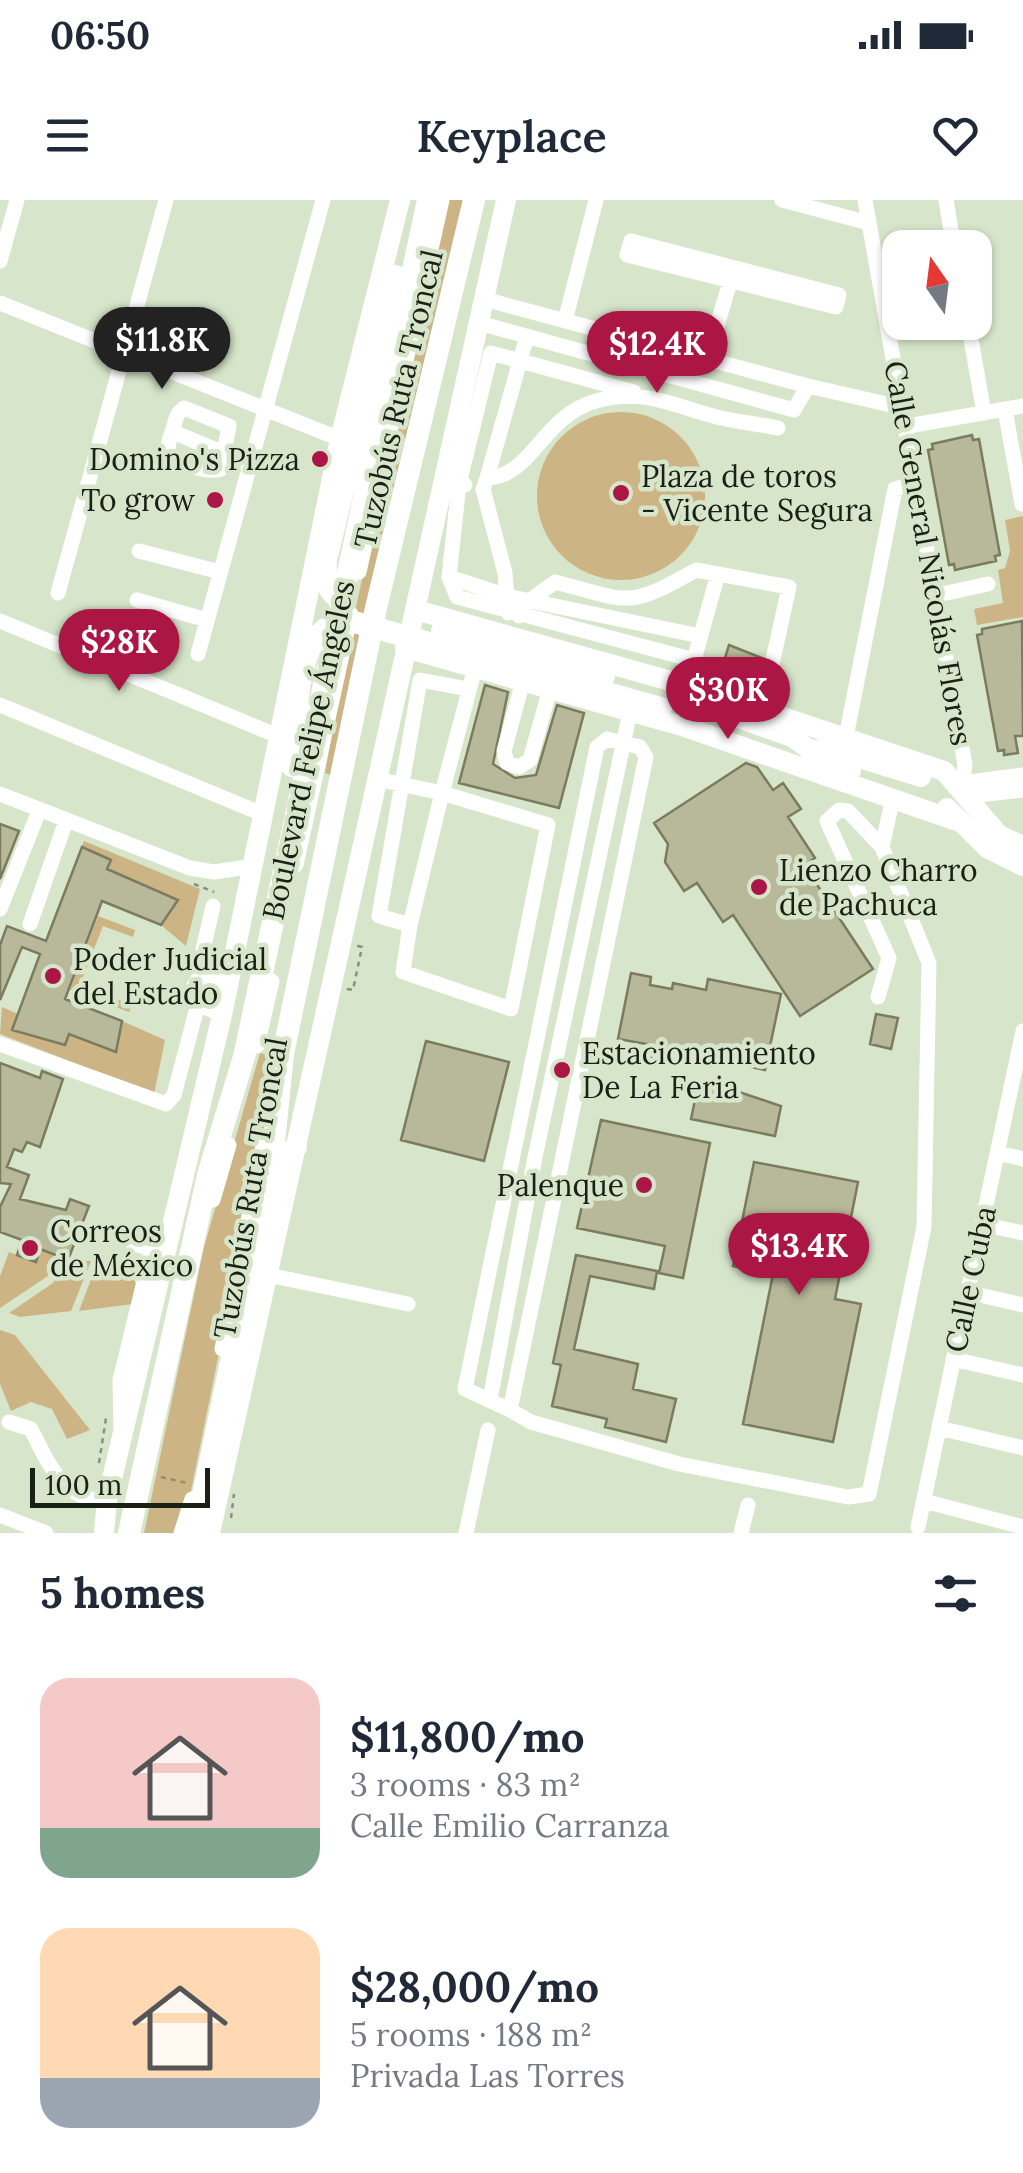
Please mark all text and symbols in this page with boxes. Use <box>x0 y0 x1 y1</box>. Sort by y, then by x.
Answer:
text: 06:50 <box>50 11 150 59</box>
text: Keyplace <box>416 107 607 164</box>
icon: menu <box>40 108 95 163</box>
icon: heart <box>928 108 983 163</box>
north arrow <box>882 230 992 340</box>
map controls <box>882 230 992 340</box>
street label: Tuzobús Ruta Troncal <box>345 246 451 552</box>
pin: $11.8K <box>81 307 243 392</box>
pin: $12.4K <box>576 311 738 396</box>
text: $11.8K <box>115 319 209 360</box>
text: $12.4K <box>609 323 705 364</box>
street label: Calle General Nicolás Flores <box>876 358 982 748</box>
place label: Domino's Pizza <box>89 440 300 478</box>
marker: Domino's Pizza <box>309 448 331 470</box>
place label: Plaza de toros - Vicente Segura <box>641 457 873 530</box>
place label: To grow <box>81 481 195 520</box>
marker: Plaza de toros - Vicente Segura <box>610 482 632 504</box>
marker: To grow <box>204 489 226 511</box>
street label: Boulevard Felipe Ángeles <box>253 577 364 923</box>
pin: $28K <box>60 609 178 694</box>
text: $28K <box>81 621 157 662</box>
pin: $30K <box>669 657 787 742</box>
text: $30K <box>688 669 768 710</box>
place label: Lienzo Charro de Pachuca <box>779 851 978 923</box>
marker: Lienzo Charro de Pachuca <box>748 876 770 898</box>
place label: Poder Judicial del Estado <box>73 940 267 1012</box>
marker: Poder Judicial del Estado <box>42 965 64 987</box>
street label: Tuzobús Ruta Troncal <box>205 1034 295 1342</box>
place label: Estacionamiento De La Feria <box>582 1034 816 1106</box>
marker: Estacionamiento De La Feria <box>551 1059 573 1081</box>
place label: Palenque <box>496 1166 624 1204</box>
marker: Palenque <box>633 1174 655 1196</box>
street label: Calle Cuba <box>936 1202 1004 1356</box>
place label: Correos de México <box>50 1212 193 1284</box>
pin: $13.4K <box>718 1213 880 1298</box>
text: $13.4K <box>750 1225 848 1266</box>
marker: Correos de México <box>19 1237 41 1259</box>
scale bar <box>30 1463 210 1508</box>
text: 100 m <box>45 1467 122 1503</box>
text: 5 homes <box>40 1566 205 1620</box>
icon: filters <box>928 1566 983 1621</box>
text: $11,800/mo <box>350 1710 585 1764</box>
icon: home <box>120 1718 240 1838</box>
text: 3 rooms · 83 m² <box>350 1764 581 1805</box>
text: Calle Emilio Carranza <box>350 1805 670 1846</box>
text: $28,000/mo <box>350 1960 599 2014</box>
icon: home <box>120 1968 240 2088</box>
text: 5 rooms · 188 m² <box>350 2014 592 2055</box>
text: Privada Las Torres <box>350 2055 625 2096</box>

